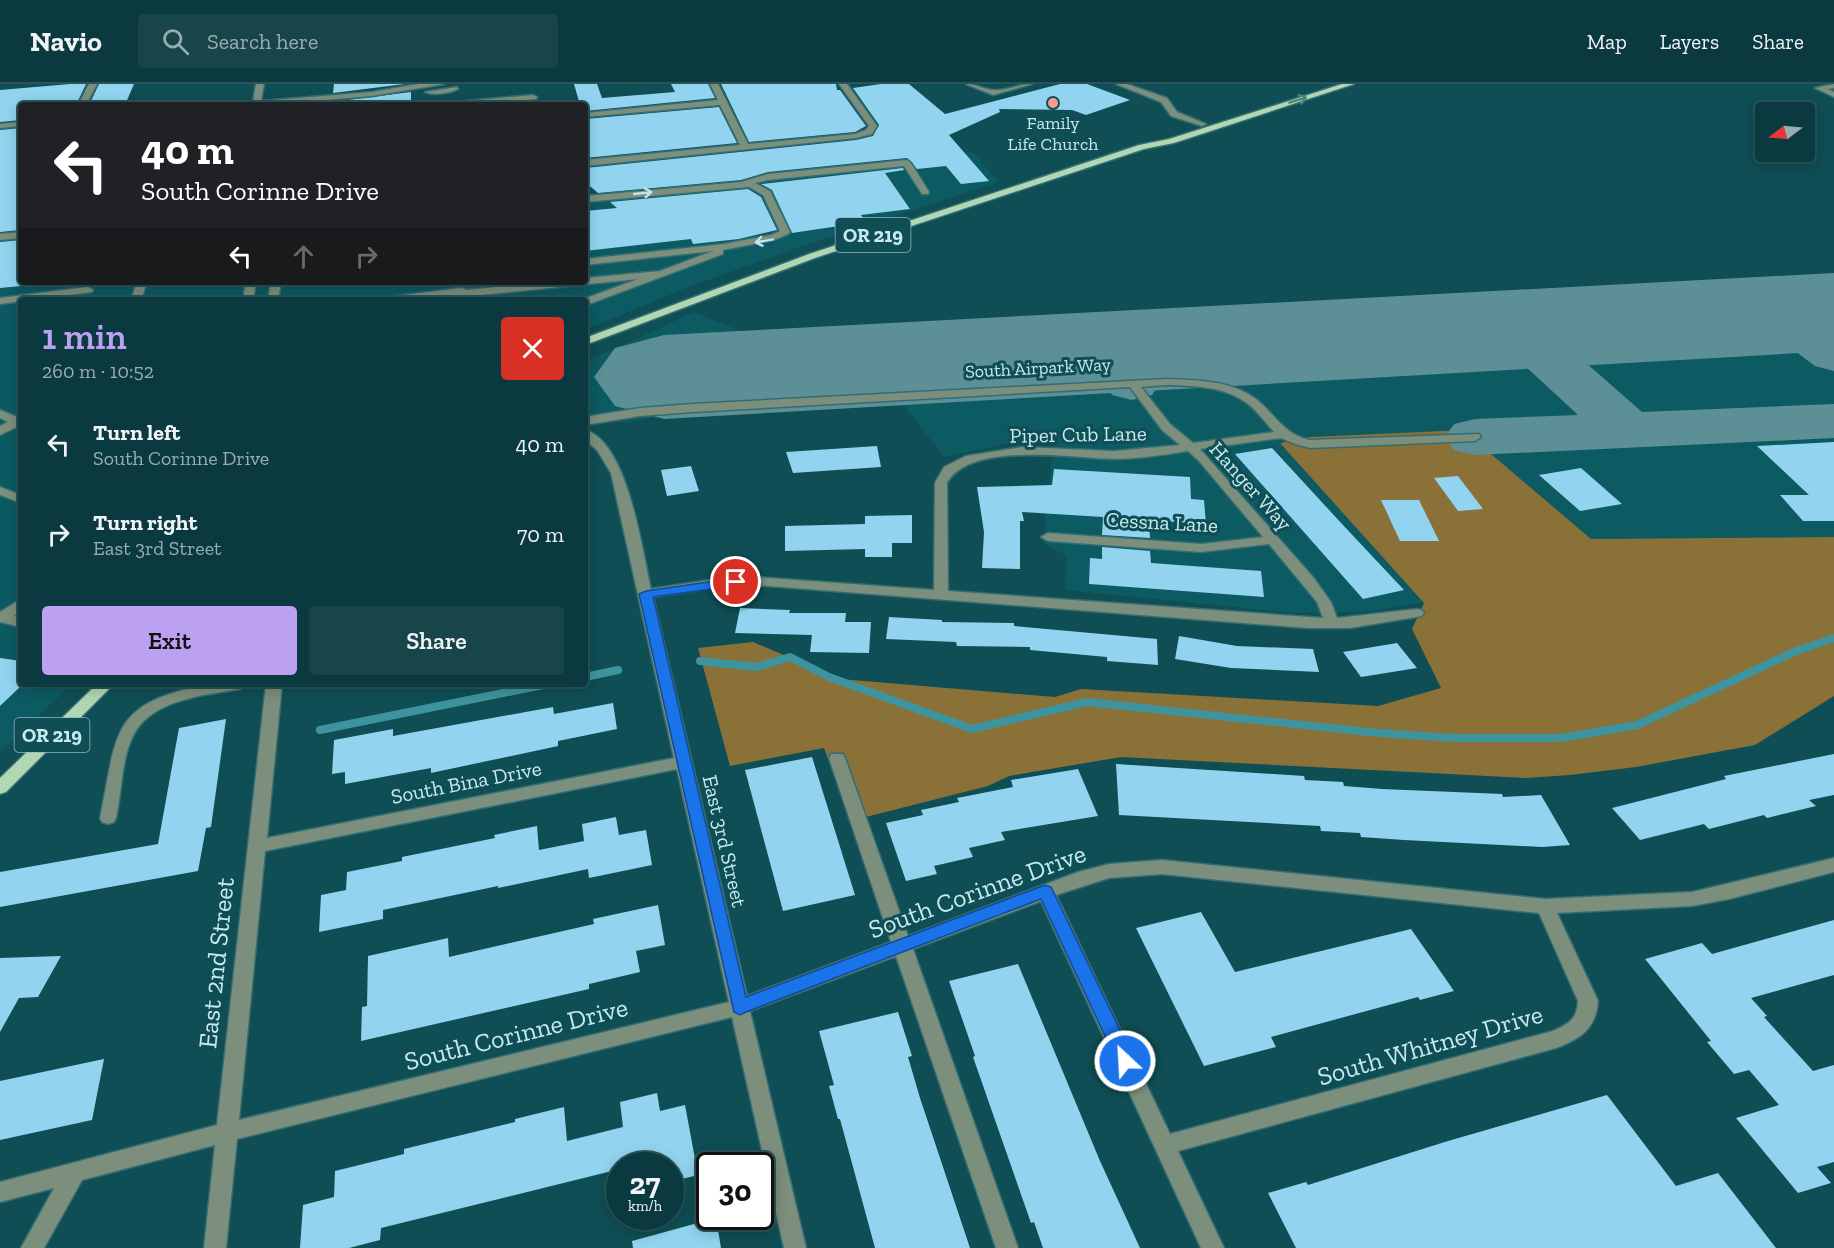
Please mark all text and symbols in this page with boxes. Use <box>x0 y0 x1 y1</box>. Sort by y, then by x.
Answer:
search box <box>138 14 558 68</box>
text: Navio <box>30 25 102 58</box>
icon: search <box>159 25 192 58</box>
text: Search here <box>207 28 318 55</box>
text: Map <box>1587 29 1627 54</box>
text: Layers <box>1660 29 1719 54</box>
text: Share <box>1752 29 1804 54</box>
one-way arrow <box>1288 94 1307 105</box>
marker: Family Life Church <box>1046 96 1060 110</box>
north arrow <box>1755 102 1815 162</box>
map controls <box>1755 102 1815 162</box>
place label: Family Life Church <box>1008 112 1098 155</box>
text: 40 m <box>141 124 234 175</box>
icon: left <box>42 126 120 204</box>
text: South Corinne Drive <box>141 175 379 207</box>
one-way arrow <box>633 187 653 198</box>
road number: OR 219 <box>836 218 910 252</box>
one-way arrow <box>754 235 774 246</box>
icon: left <box>224 240 257 273</box>
icon: ahead <box>287 240 320 273</box>
icon: right <box>350 240 383 273</box>
text: 1 min <box>42 315 127 358</box>
button: close <box>501 317 564 380</box>
street label: South Airpark Way <box>965 353 1112 383</box>
text: 260 m · 10:52 <box>42 359 154 383</box>
text: Turn left <box>93 419 180 446</box>
street label: Piper Cub Lane <box>1009 420 1147 448</box>
icon: left <box>42 428 75 461</box>
text: 40 m <box>515 431 564 458</box>
street label: Hanger Way <box>1205 436 1298 536</box>
text: South Corinne Drive <box>93 446 269 470</box>
street label: Cessna Lane <box>1105 507 1219 537</box>
text: Turn right <box>93 509 197 536</box>
icon: right <box>42 518 75 551</box>
text: 70 m <box>517 521 564 548</box>
text: East 3rd Street <box>93 536 222 560</box>
pin <box>710 556 761 607</box>
icon: arrive <box>719 565 752 598</box>
button: Exit <box>42 606 297 675</box>
button: Share <box>309 606 564 675</box>
road number: OR 219 <box>14 718 90 752</box>
street label: South Bina Drive <box>389 755 544 809</box>
street label: East 3rd Street <box>698 772 752 910</box>
street label: South Corinne Drive <box>864 837 1090 945</box>
street label: East 2nd Street <box>191 876 241 1050</box>
street label: South Corinne Drive <box>401 991 631 1077</box>
street label: South Whitney Drive <box>1314 998 1546 1092</box>
position arrow <box>1093 1029 1157 1093</box>
speed limit sign: 30 <box>696 1152 774 1230</box>
text: 27 <box>630 1166 660 1202</box>
text: km/h <box>628 1197 662 1215</box>

